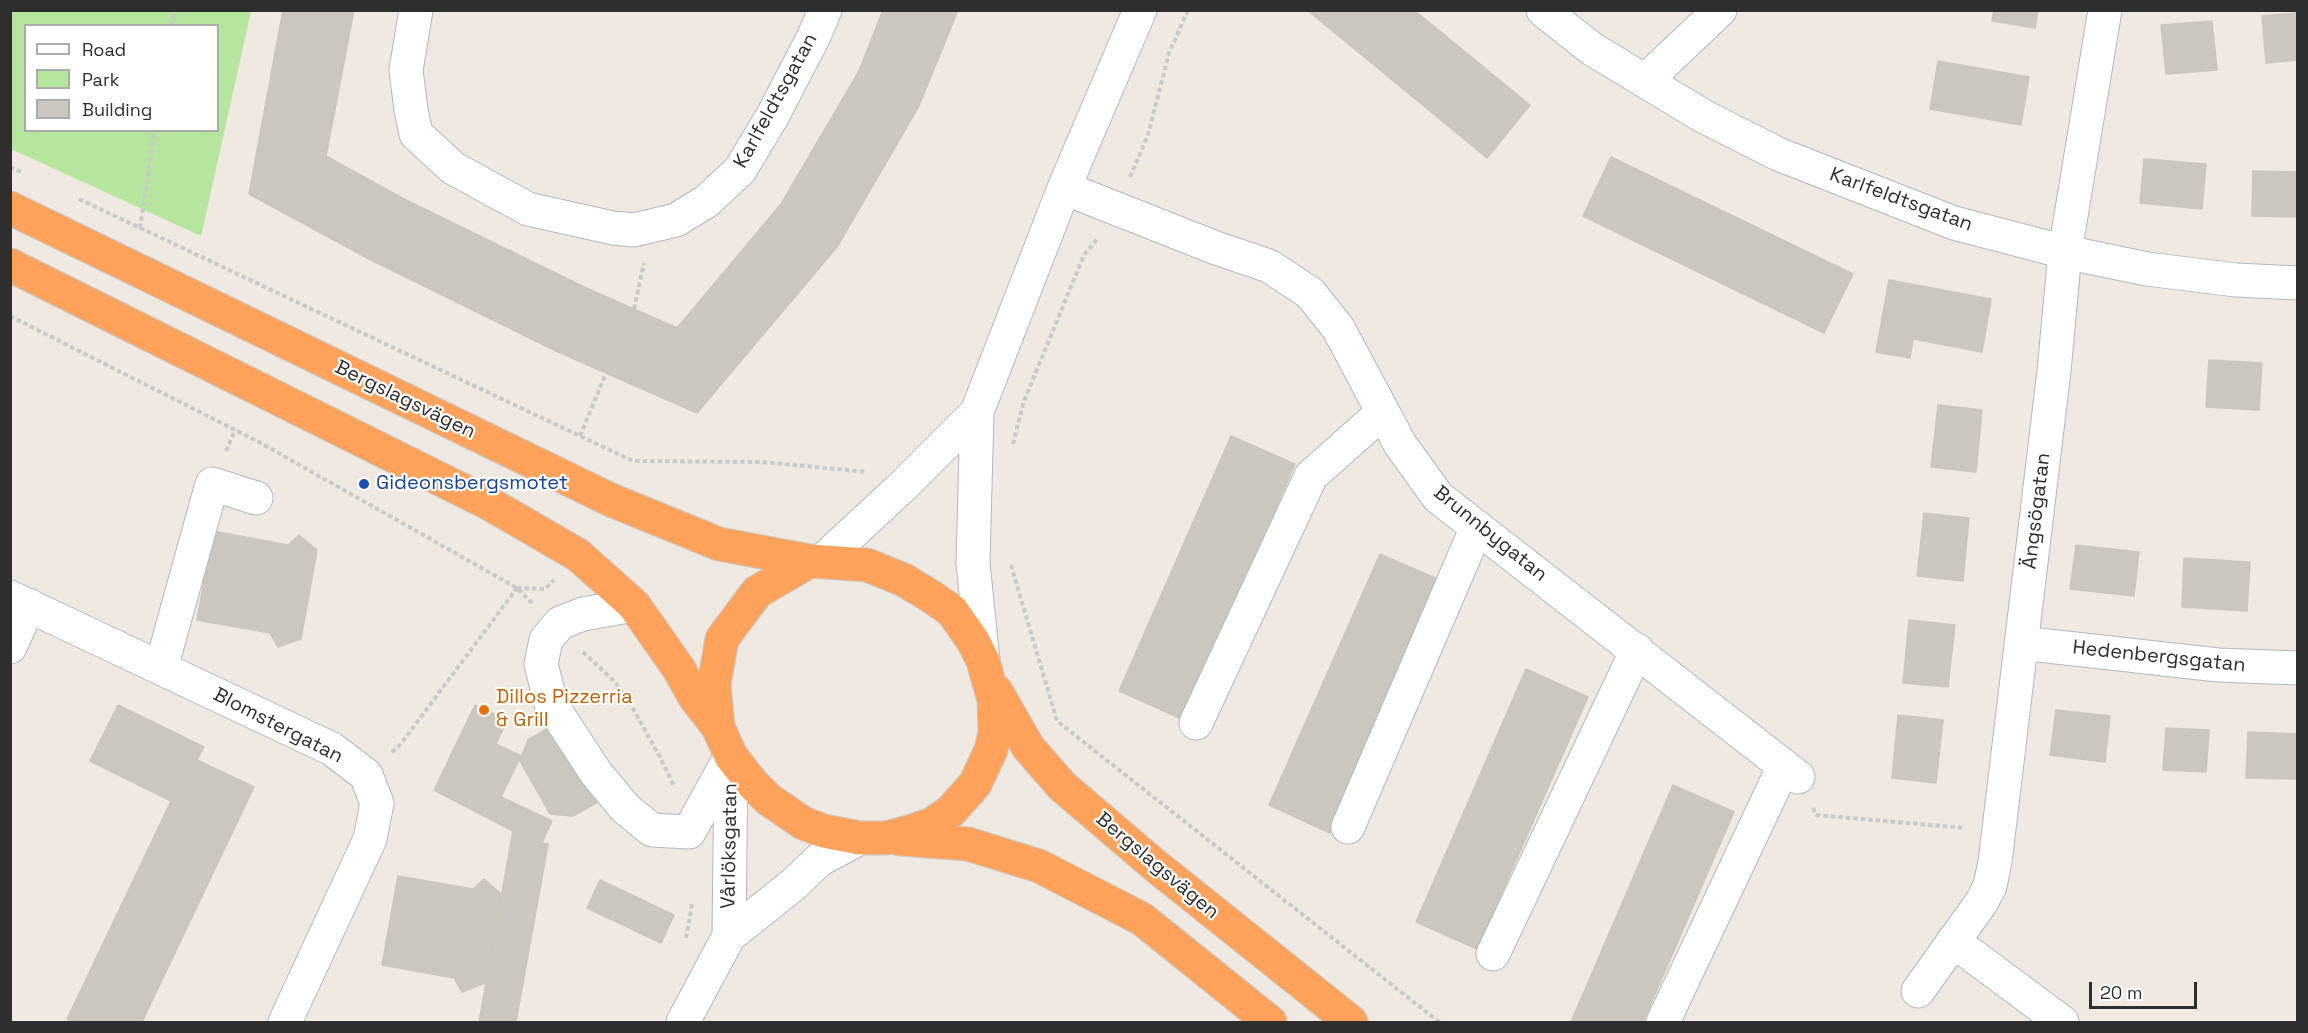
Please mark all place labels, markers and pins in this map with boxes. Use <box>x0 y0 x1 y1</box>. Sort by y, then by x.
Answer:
place label: Gideonsbergsmotet <box>376 472 568 496</box>
marker: Gideonsbergsmotet <box>357 477 371 491</box>
place label: Dillos Pizzerria & Grill <box>496 686 633 733</box>
marker: Dillos Pizzerria & Grill <box>477 703 491 717</box>

